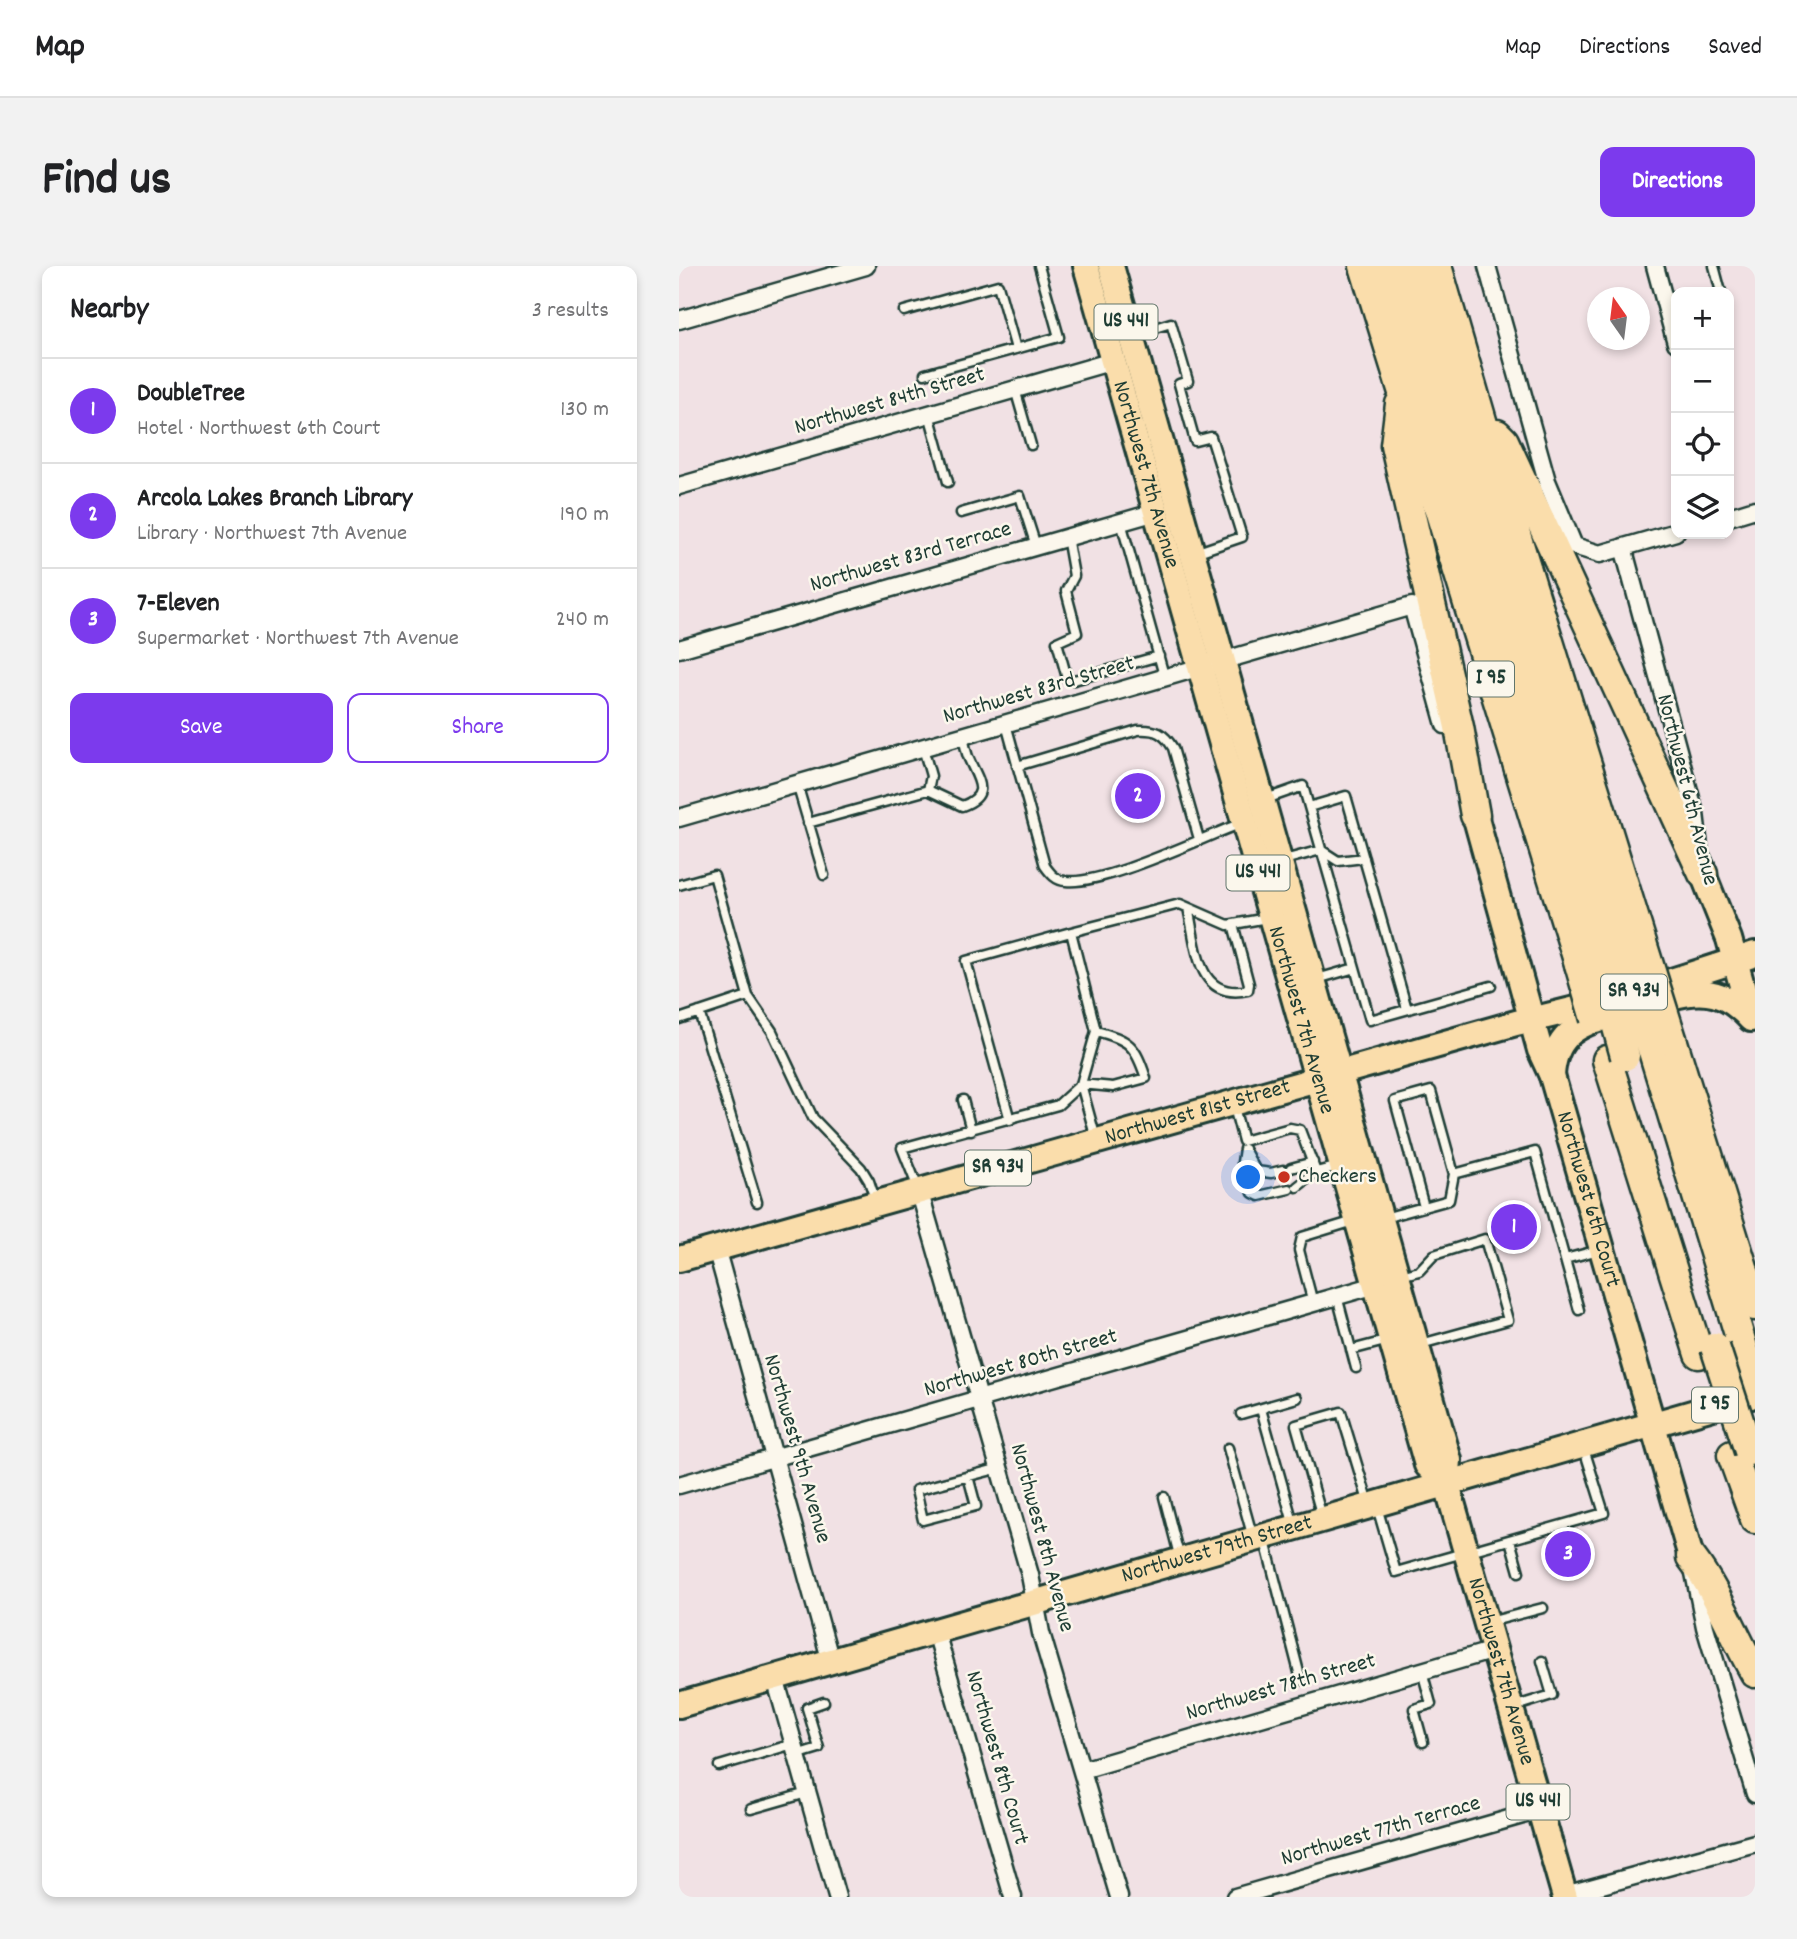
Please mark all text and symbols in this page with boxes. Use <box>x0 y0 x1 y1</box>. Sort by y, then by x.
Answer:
text: Map <box>35 25 85 72</box>
text: Map <box>1505 31 1541 65</box>
text: Directions <box>1579 31 1670 65</box>
text: Saved <box>1708 31 1762 65</box>
text: Find us <box>42 147 171 217</box>
button: Directions <box>1600 147 1755 217</box>
north arrow <box>1587 287 1650 350</box>
map controls <box>1671 287 1734 539</box>
button: + <box>1671 287 1734 350</box>
text: Nearby <box>70 290 148 333</box>
text: 3 results <box>532 295 609 328</box>
road number: US 441 <box>1095 304 1157 340</box>
button: − <box>1671 350 1734 413</box>
street label: Northwest 84th Street <box>791 359 989 445</box>
text: DoubleTree <box>137 376 245 413</box>
street label: Northwest 7th Avenue <box>1103 377 1188 572</box>
text: 1 <box>90 394 96 427</box>
text: 130 m <box>560 394 609 427</box>
text: Hotel · Northwest 6th Court <box>137 413 381 446</box>
button: locate <box>1671 413 1734 476</box>
button: layers <box>1671 476 1734 539</box>
text: Arcola Lakes Branch Library <box>137 481 412 518</box>
text: 2 <box>88 499 98 532</box>
text: 190 m <box>560 499 609 532</box>
street label: Northwest 83rd Terrace <box>806 513 1016 603</box>
text: Library · Northwest 7th Avenue <box>137 518 407 551</box>
text: 7-Eleven <box>137 586 220 623</box>
text: 3 <box>88 604 98 637</box>
text: 240 m <box>556 604 609 637</box>
text: Supermarket · Northwest 7th Avenue <box>137 623 459 656</box>
street label: Northwest 83rd Street <box>940 648 1138 734</box>
road number: I 95 <box>1468 662 1514 696</box>
street label: Northwest 6th Avenue <box>1646 691 1726 889</box>
button: Save <box>70 693 333 763</box>
button: Share <box>347 693 609 763</box>
pin: 2 <box>1115 770 1161 822</box>
road number: US 441 <box>1227 856 1289 890</box>
street label: Northwest 7th Avenue <box>1258 922 1343 1118</box>
road number: SR 934 <box>1601 974 1667 1010</box>
street label: Northwest 81st Street <box>1101 1071 1294 1155</box>
street label: Northwest 6th Court <box>1547 1108 1629 1291</box>
road number: SR 934 <box>965 1150 1031 1186</box>
your location <box>1231 1160 1265 1194</box>
place label: Checkers <box>1298 1161 1377 1194</box>
marker: Checkers <box>1276 1169 1292 1185</box>
pin: 1 <box>1491 1201 1537 1253</box>
street label: Northwest 80th Street <box>921 1321 1121 1407</box>
street label: Northwest 9th Avenue <box>753 1351 839 1547</box>
road number: I 95 <box>1692 1388 1738 1422</box>
street label: Northwest 8th Avenue <box>1000 1440 1082 1636</box>
street label: Northwest 79th Street <box>1118 1507 1316 1593</box>
pin: 3 <box>1545 1528 1591 1580</box>
street label: Northwest 7th Avenue <box>1458 1574 1543 1769</box>
street label: Northwest 78th Street <box>1182 1645 1380 1731</box>
street label: Northwest 8th Court <box>955 1667 1037 1849</box>
road number: US 441 <box>1507 1784 1569 1820</box>
street label: Northwest 77th Terrace <box>1277 1788 1485 1876</box>

